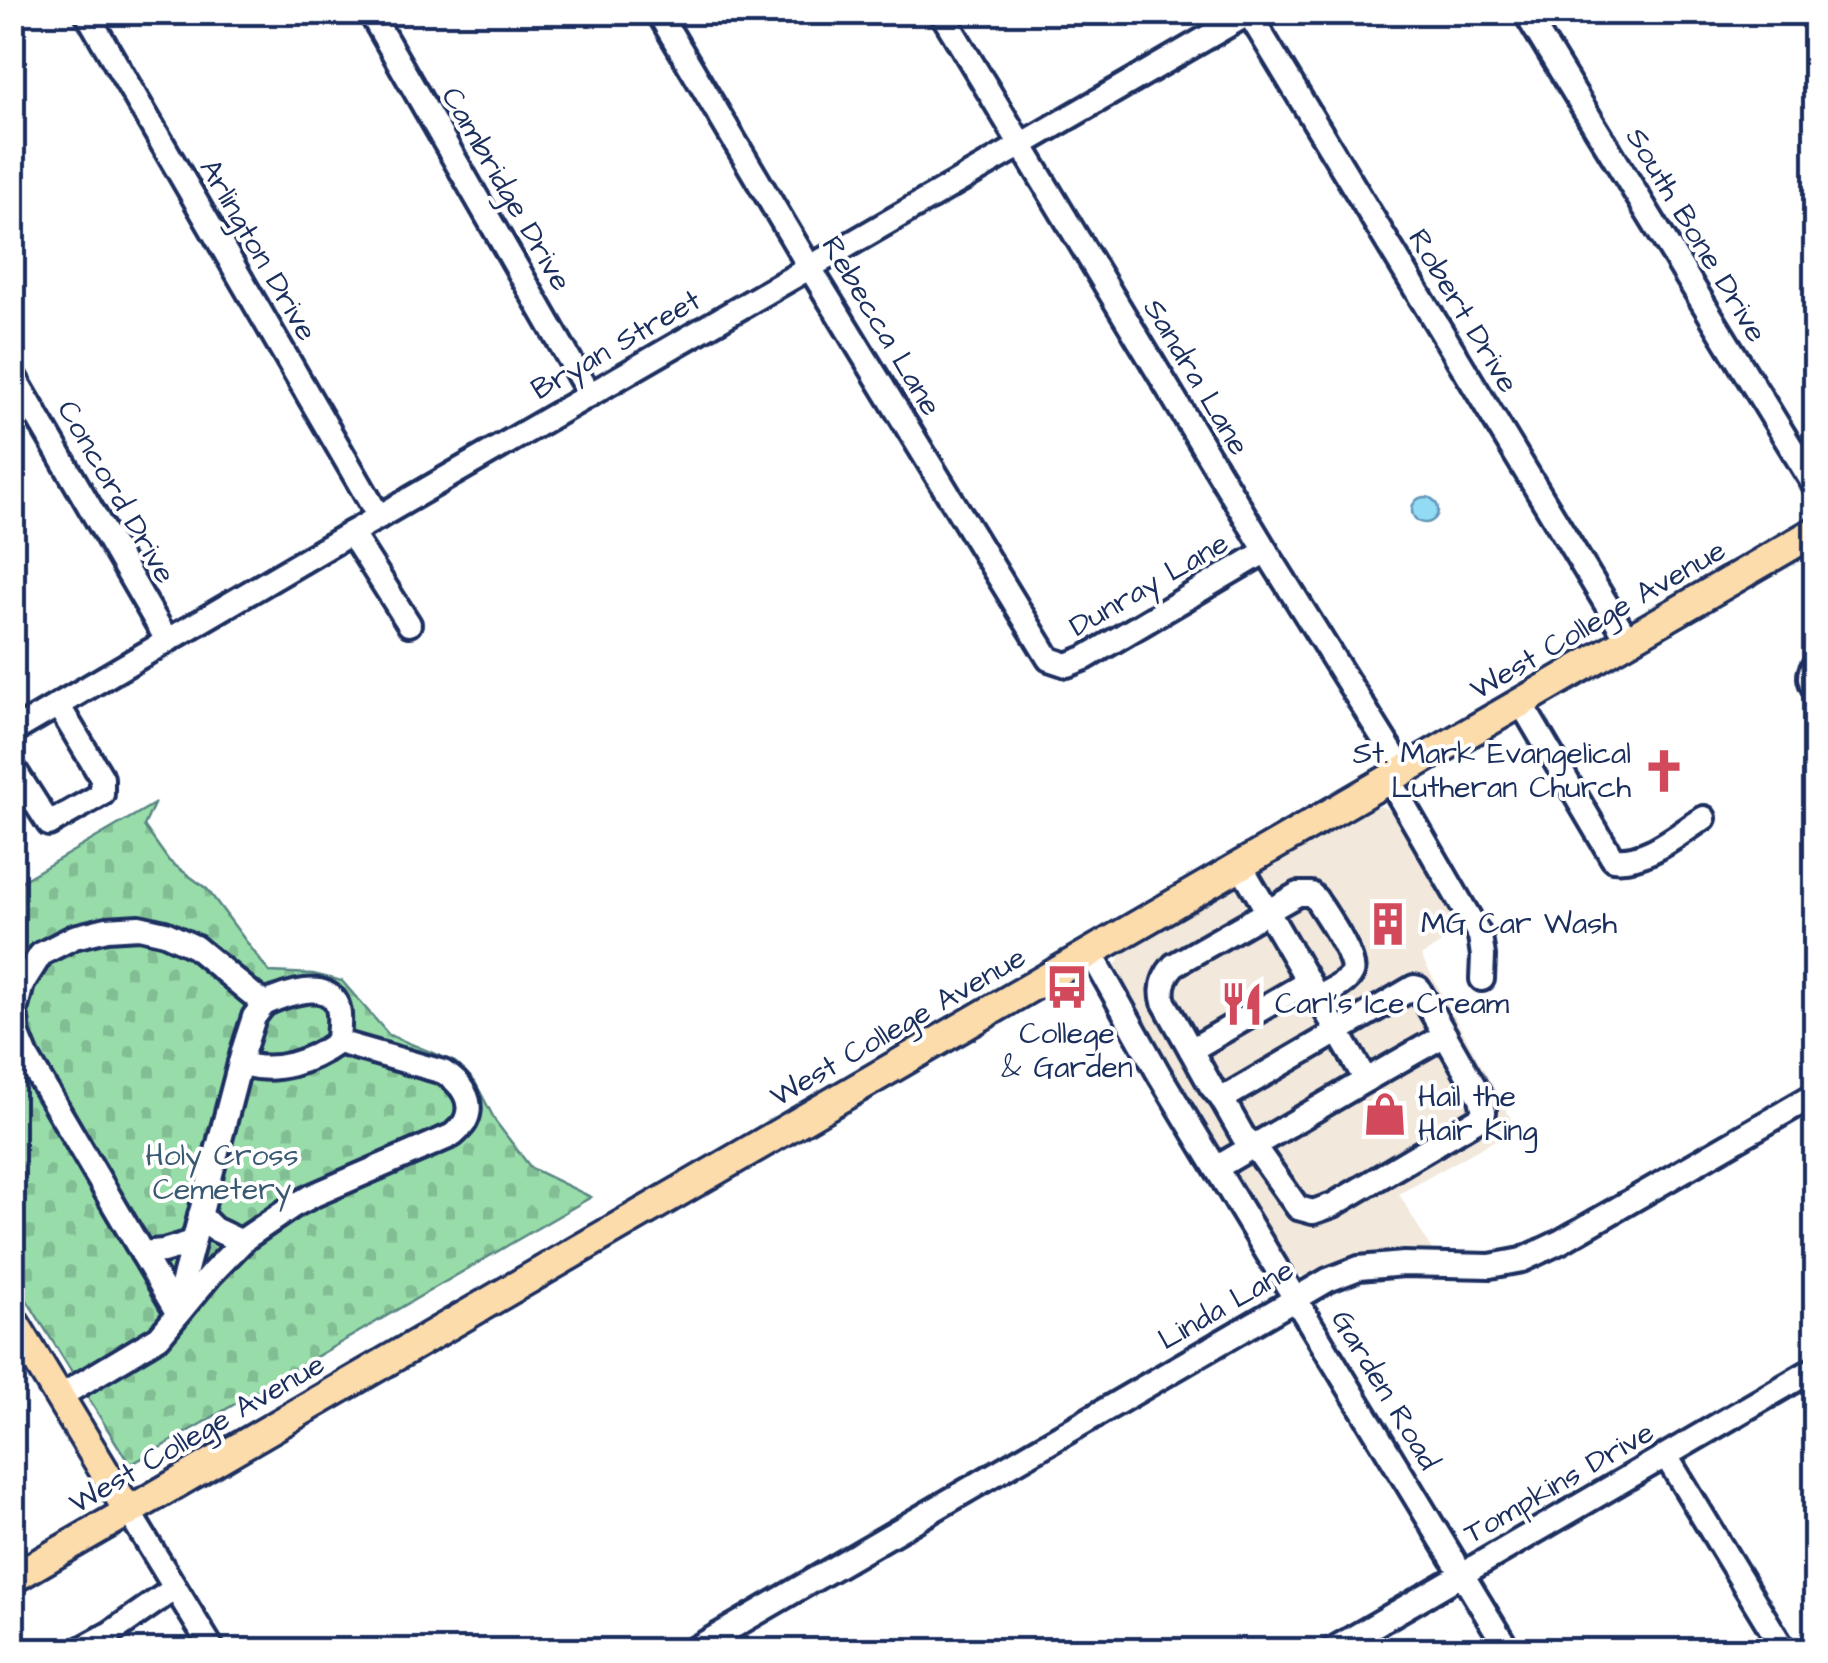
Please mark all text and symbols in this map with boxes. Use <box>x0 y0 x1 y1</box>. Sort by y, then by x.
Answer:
street label: Cambridge Drive <box>430 79 581 299</box>
street label: South Bone Drive <box>1615 120 1777 350</box>
street label: Arlington Drive <box>188 151 327 349</box>
street label: Robert Drive <box>1398 221 1528 401</box>
street label: Rebecca Lane <box>811 228 951 424</box>
street label: Bryan Street <box>524 280 709 411</box>
street label: Sandra Lane <box>1133 291 1259 463</box>
street label: Concord Drive <box>46 393 186 591</box>
street label: Dunray Lane <box>1062 523 1237 648</box>
street label: West College Avenue <box>1463 530 1734 711</box>
place label: St. Mark Evangelical Lutheran Church <box>1353 733 1631 809</box>
church icon: St. Mark Evangelical Lutheran Church <box>1640 747 1688 795</box>
building icon: MG Car Wash <box>1364 900 1412 948</box>
place label: MG Car Wash <box>1421 903 1617 945</box>
street label: West College Avenue <box>763 937 1034 1118</box>
bus stop icon: College & Garden <box>1043 963 1091 1011</box>
restaurant icon: Carl's Ice Cream <box>1218 980 1266 1028</box>
place label: Carl's Ice Cream <box>1275 983 1510 1025</box>
place label: College & Garden <box>1001 1013 1133 1089</box>
place label: Hail the Hair King <box>1418 1076 1538 1153</box>
shop icon: Hail the Hair King <box>1361 1090 1409 1138</box>
park label: Holy Cross Cemetery <box>145 1135 299 1212</box>
street label: Linda Lane <box>1150 1249 1302 1361</box>
street label: Garden Road <box>1321 1302 1449 1478</box>
street label: West College Avenue <box>62 1344 333 1525</box>
street label: Tompkins Drive <box>1456 1412 1662 1554</box>

